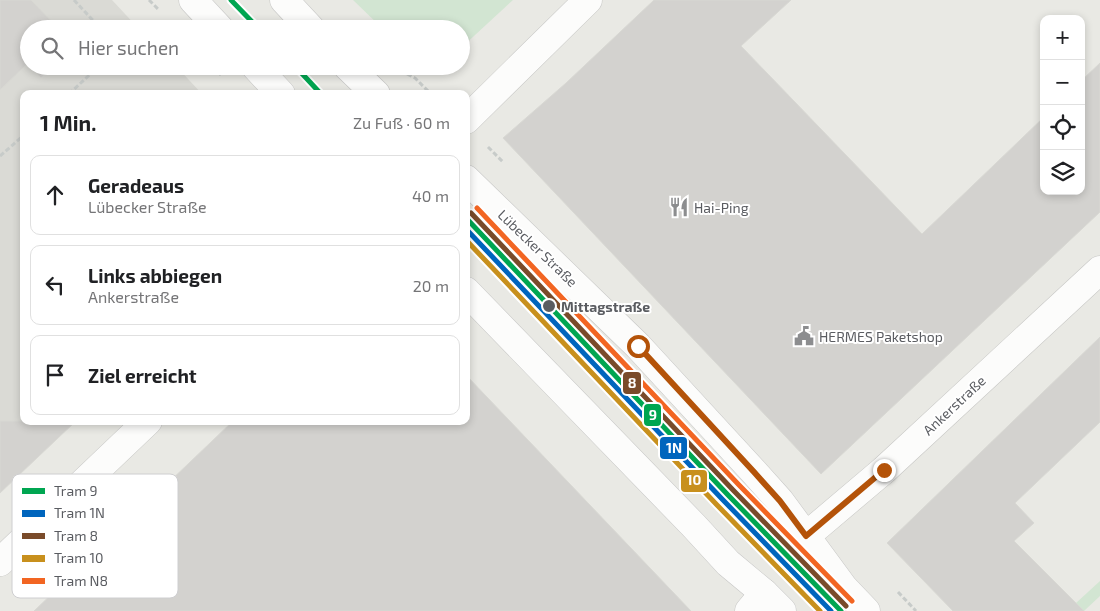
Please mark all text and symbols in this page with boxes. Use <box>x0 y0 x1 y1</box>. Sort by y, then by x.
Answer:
map controls <box>1040 15 1085 195</box>
button: + <box>1040 15 1085 60</box>
search box <box>20 20 470 75</box>
icon: search <box>38 34 66 62</box>
text: Hier suchen <box>78 36 179 59</box>
button: − <box>1040 60 1085 105</box>
button: locate <box>1040 105 1085 150</box>
text: 1 Min. <box>40 110 96 135</box>
text: Zu Fuß · 60 m <box>353 113 450 132</box>
button: layers <box>1040 150 1085 195</box>
text: Geradeaus <box>88 174 184 197</box>
icon: ahead <box>41 181 69 209</box>
text: 40 m <box>412 186 449 205</box>
restaurant icon: Hai-Ping <box>668 196 690 218</box>
text: Lübecker Straße <box>88 197 207 216</box>
place label: Hai-Ping <box>694 199 749 216</box>
street label: Lübecker Straße <box>495 206 581 290</box>
text: Links abbiegen <box>88 264 222 287</box>
icon: left <box>41 271 69 299</box>
text: 20 m <box>413 276 449 295</box>
text: Ankerstraße <box>88 287 179 306</box>
marker: Mittagstraße <box>541 298 557 314</box>
place label: Mittagstraße <box>561 298 650 315</box>
public building icon: HERMES Paketshop <box>793 325 815 347</box>
place label: HERMES Paketshop <box>819 328 943 345</box>
route start <box>627 335 650 358</box>
icon: arrive <box>41 361 69 389</box>
text: Ziel erreicht <box>88 364 197 387</box>
line badge: 8 <box>622 371 642 395</box>
street label: Ankerstraße <box>919 372 989 438</box>
text: 8 <box>628 374 636 391</box>
line badge: 9 <box>643 403 662 427</box>
text: 9 <box>649 406 657 423</box>
line badge: 1N <box>659 436 688 460</box>
text: 1N <box>666 439 682 456</box>
route end <box>873 459 896 482</box>
line badge: 10 <box>680 469 708 493</box>
text: 10 <box>687 471 702 488</box>
legend <box>12 474 178 598</box>
text: Tram 9 <box>54 482 98 499</box>
text: Tram 1N <box>54 504 105 521</box>
text: Tram 8 <box>54 527 98 544</box>
text: Tram 10 <box>54 549 104 566</box>
text: Tram N8 <box>54 572 108 589</box>

